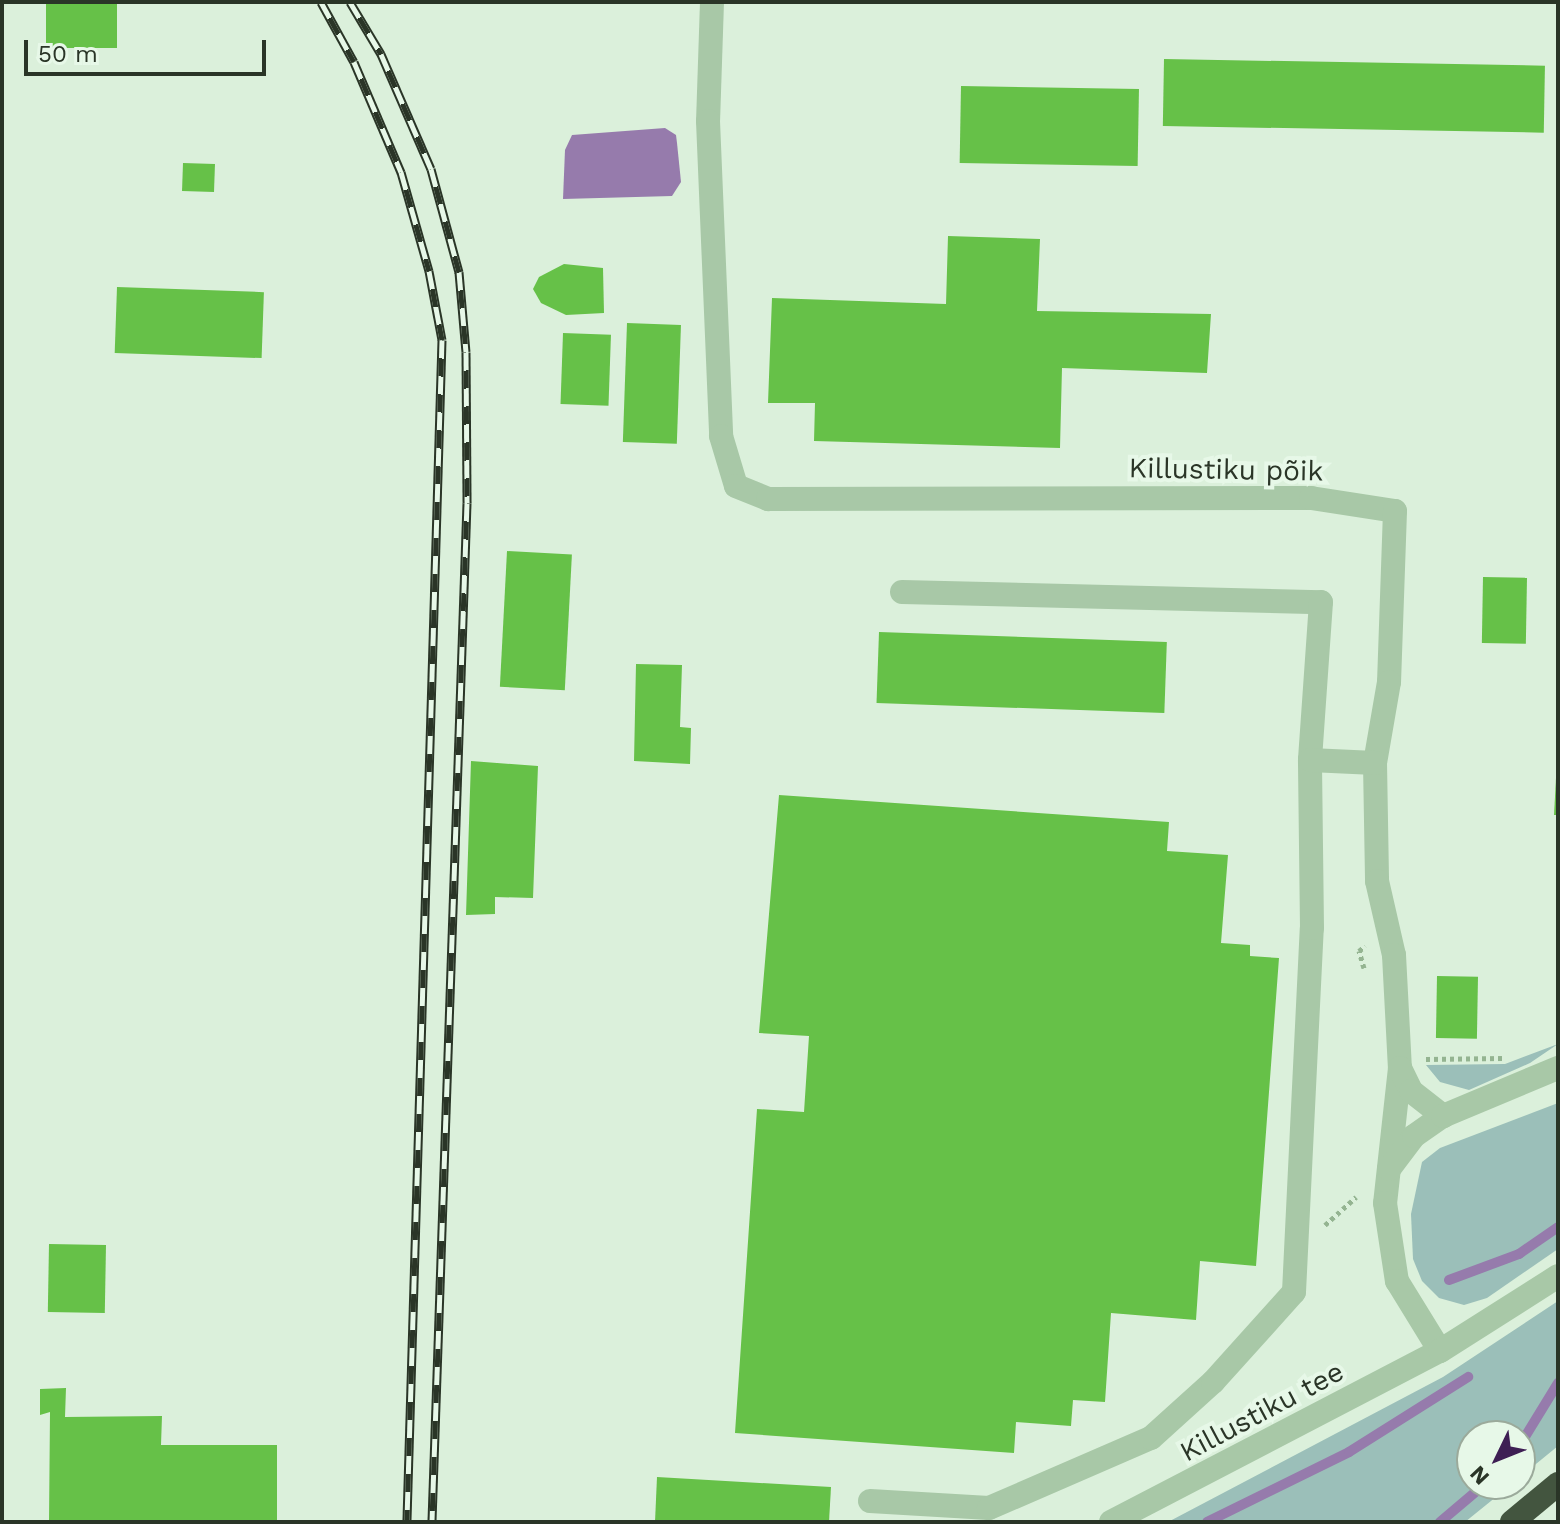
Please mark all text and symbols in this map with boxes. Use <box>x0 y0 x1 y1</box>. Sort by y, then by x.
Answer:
scale bar <box>28 24 270 74</box>
text: 50 m <box>38 40 98 68</box>
street label: Killustiku põik <box>1128 452 1324 488</box>
street label: Killustiku tee <box>1174 1355 1350 1469</box>
north arrow <box>1456 1420 1536 1500</box>
text: N <box>1465 1461 1494 1490</box>

